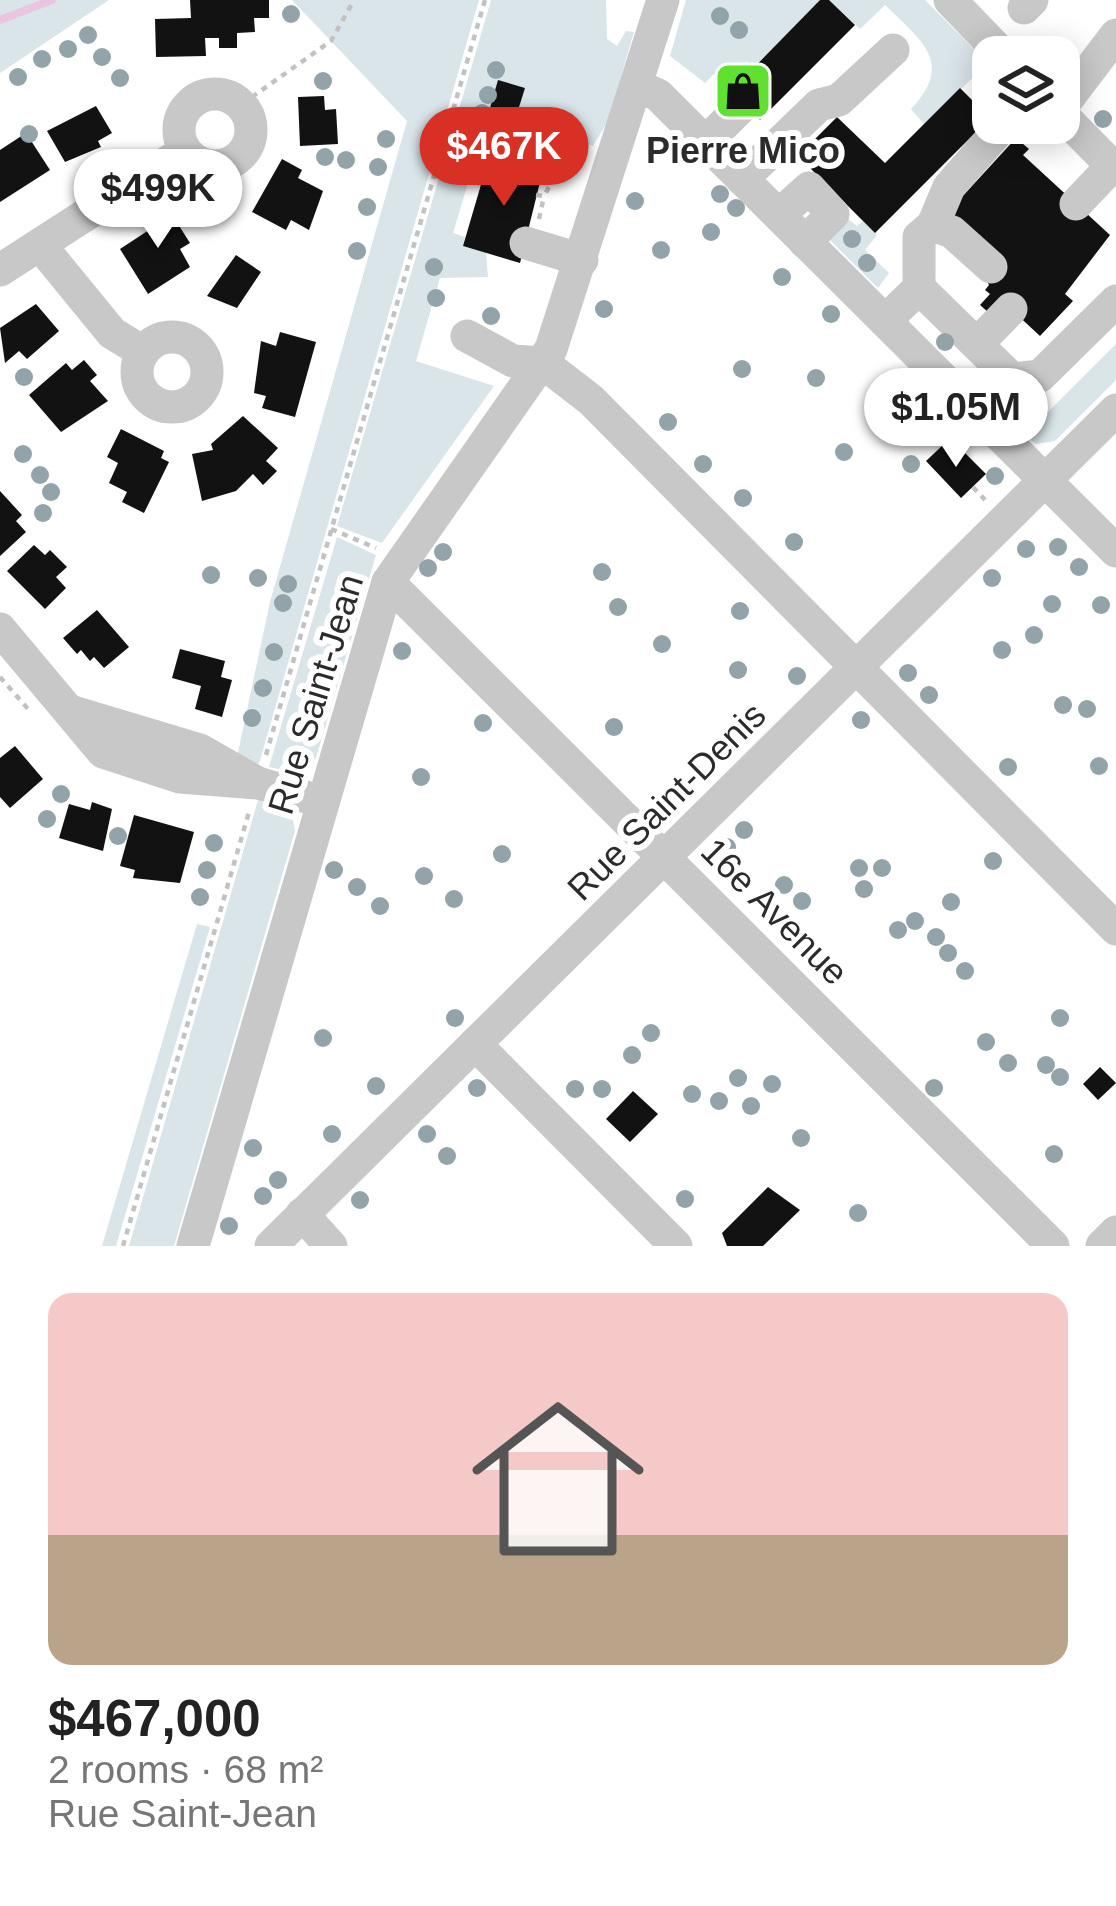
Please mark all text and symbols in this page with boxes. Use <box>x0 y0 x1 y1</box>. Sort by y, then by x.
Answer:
map controls <box>972 36 1080 144</box>
button: layers <box>972 36 1080 144</box>
shop icon: Pierre Mico <box>712 60 774 122</box>
pin: $467K <box>420 107 588 209</box>
text: $467K <box>447 124 561 167</box>
place label: Pierre Mico <box>646 130 840 171</box>
pin: $499K <box>74 149 242 251</box>
text: $499K <box>101 166 215 209</box>
pin: $1.05M <box>858 368 1054 470</box>
text: $1.05M <box>891 385 1021 428</box>
street label: Rue Saint-Jean <box>260 569 371 819</box>
street label: Rue Saint-Denis <box>559 694 774 909</box>
street label: 16e Avenue <box>693 830 856 993</box>
icon: home <box>450 1371 666 1587</box>
text: $467,000 <box>48 1690 261 1747</box>
text: 2 rooms · 68 m² <box>48 1748 323 1791</box>
text: Rue Saint-Jean <box>48 1792 317 1835</box>

